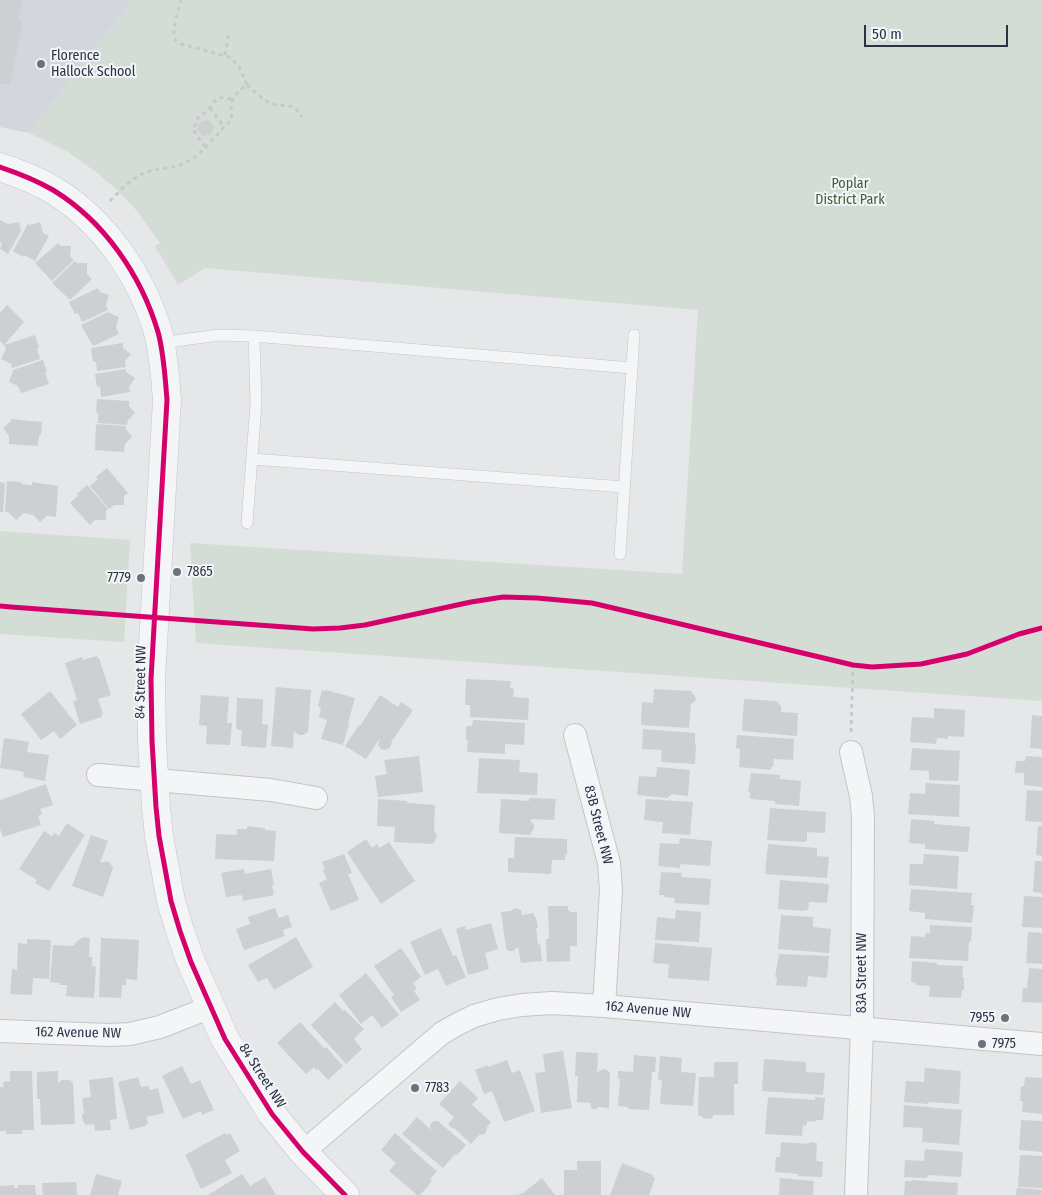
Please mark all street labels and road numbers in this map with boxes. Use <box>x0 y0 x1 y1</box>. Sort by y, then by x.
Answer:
street label: 84 Street NW <box>132 645 150 719</box>
street label: 83B Street NW <box>580 784 616 866</box>
street label: 83A Street NW <box>854 933 870 1013</box>
street label: 162 Avenue NW <box>604 998 692 1022</box>
street label: 162 Avenue NW <box>35 1024 121 1042</box>
street label: 84 Street NW <box>235 1040 289 1112</box>

